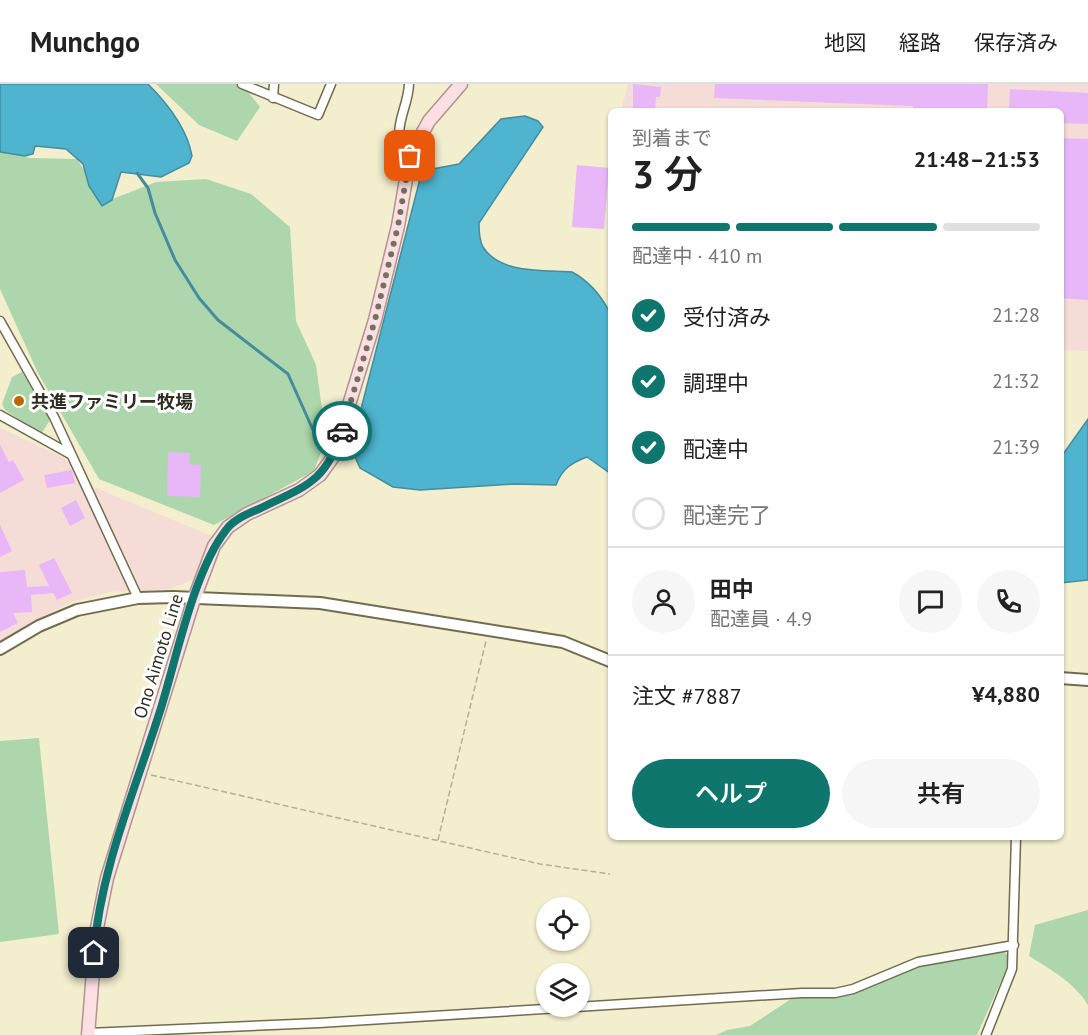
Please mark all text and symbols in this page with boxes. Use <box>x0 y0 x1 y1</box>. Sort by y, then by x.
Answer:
text: Munchgo <box>30 23 140 60</box>
text: 地図 <box>824 29 866 56</box>
text: 経路 <box>899 29 941 56</box>
text: 保存済み <box>974 29 1058 56</box>
text: 到着まで <box>632 125 712 151</box>
pin <box>384 130 435 181</box>
icon: bag <box>393 139 426 172</box>
text: 21:48–21:53 <box>914 145 1040 173</box>
text: 3 分 <box>632 148 703 199</box>
text: 配達中 · 410 m <box>632 243 762 269</box>
icon: check <box>632 299 665 332</box>
text: 21:28 <box>992 302 1040 328</box>
text: 受付済み <box>683 303 771 331</box>
icon: check <box>632 365 665 398</box>
text: 21:32 <box>992 368 1040 394</box>
text: 調理中 <box>683 369 749 397</box>
place label: 共進ファミリー牧場 <box>31 390 193 413</box>
marker: 共進ファミリー牧場 <box>12 394 26 408</box>
courier <box>312 401 372 461</box>
icon: car <box>326 415 359 448</box>
icon: check <box>632 431 665 464</box>
text: 21:39 <box>992 434 1040 460</box>
text: 配達中 <box>683 435 749 463</box>
text: 配達完了 <box>683 501 771 529</box>
button: person <box>632 570 695 633</box>
button: chat <box>899 570 962 633</box>
button: phone <box>977 570 1040 633</box>
text: 田中 <box>710 575 754 603</box>
street label: Ono Aimoto Line <box>128 591 188 721</box>
text: 配達員 · 4.9 <box>710 606 812 632</box>
text: ¥4,880 <box>972 680 1040 708</box>
text: 注文 #7887 <box>632 682 742 710</box>
button: ヘルプ <box>632 759 830 828</box>
button: 共有 <box>842 759 1040 828</box>
map controls <box>536 897 590 1017</box>
button: locate <box>536 897 590 951</box>
pin <box>68 927 119 978</box>
icon: home <box>77 936 110 969</box>
button: layers <box>536 963 590 1017</box>

